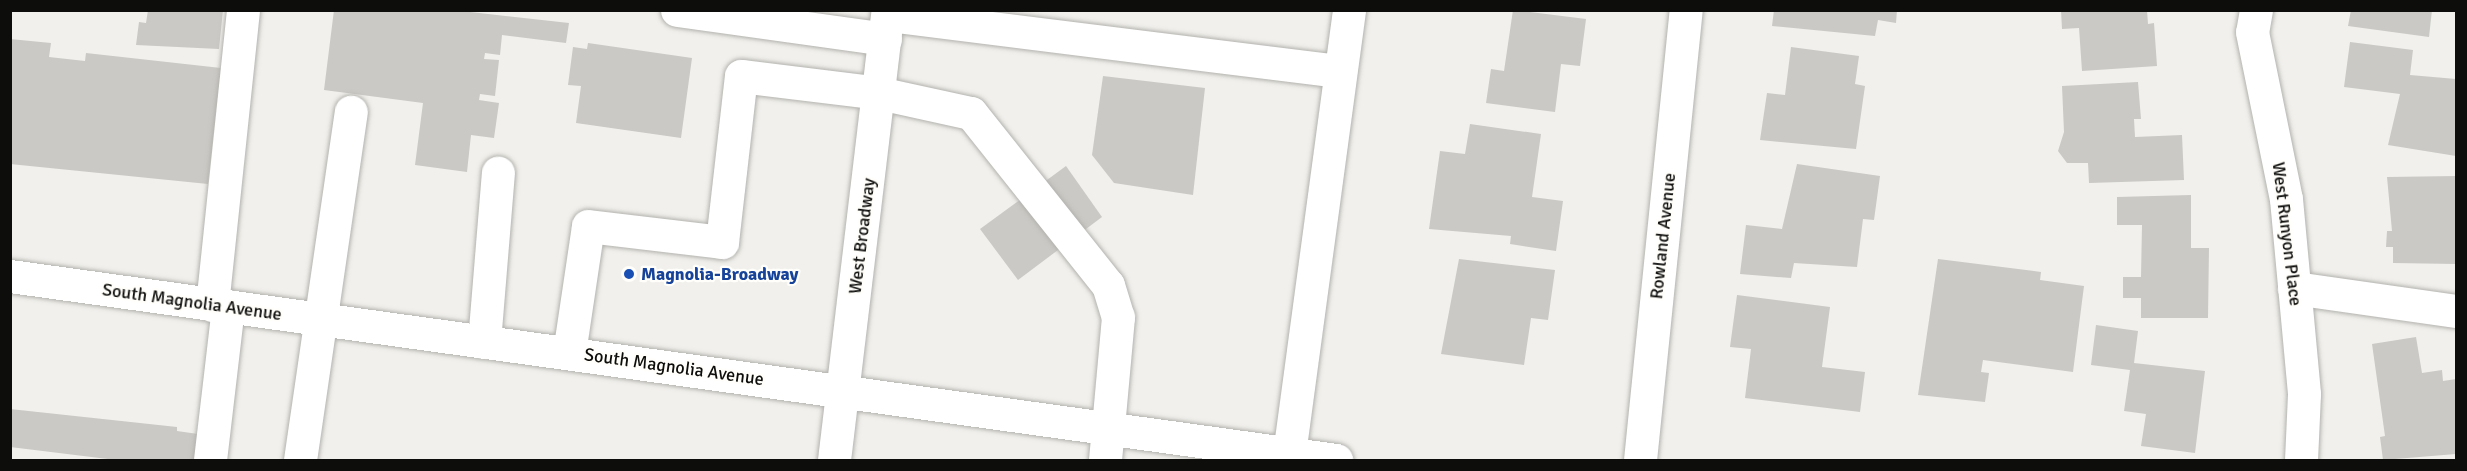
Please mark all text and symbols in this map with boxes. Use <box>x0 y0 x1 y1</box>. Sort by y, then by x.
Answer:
street label: West Runyon Place <box>2267 161 2307 307</box>
street label: Rowland Avenue <box>1646 172 1680 300</box>
street label: West Broadway <box>844 177 880 295</box>
place label: Magnolia-Broadway <box>641 263 798 285</box>
marker: Magnolia-Broadway <box>622 267 636 281</box>
street label: South Magnolia Avenue <box>101 279 283 325</box>
street label: South Magnolia Avenue <box>583 344 765 390</box>

